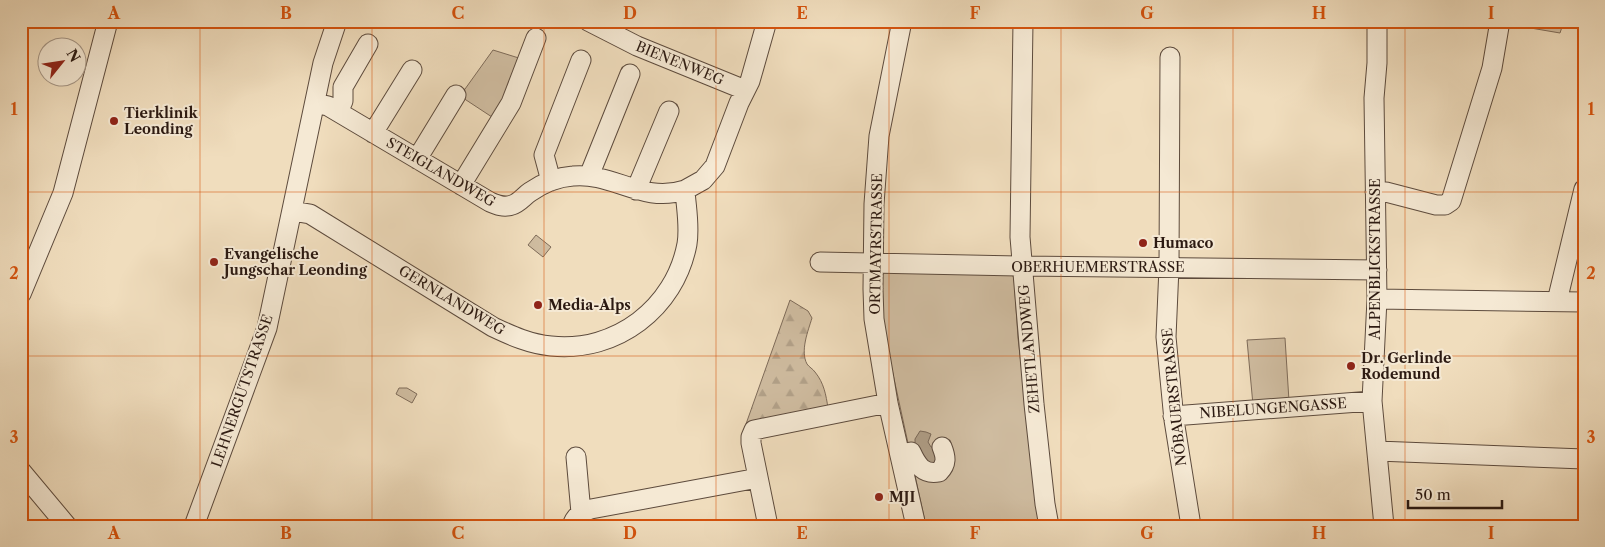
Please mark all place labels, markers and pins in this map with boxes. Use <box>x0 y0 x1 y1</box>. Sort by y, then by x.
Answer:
place label: Tierklinik Leonding <box>124 104 198 138</box>
marker: Tierklinik Leonding <box>108 115 120 127</box>
place label: Humaco <box>1153 234 1214 252</box>
marker: Humaco <box>1137 237 1149 249</box>
place label: Evangelische Jungschar Leonding <box>221 245 368 279</box>
marker: Evangelische Jungschar Leonding <box>208 256 220 268</box>
place label: Media-Alps <box>548 296 631 314</box>
marker: Media-Alps <box>532 299 544 311</box>
place label: Dr. Gerlinde Rodemund <box>1361 349 1451 383</box>
marker: Dr. Gerlinde Rodemund <box>1345 360 1357 372</box>
place label: MJI <box>889 488 916 506</box>
marker: MJI <box>873 491 885 503</box>

